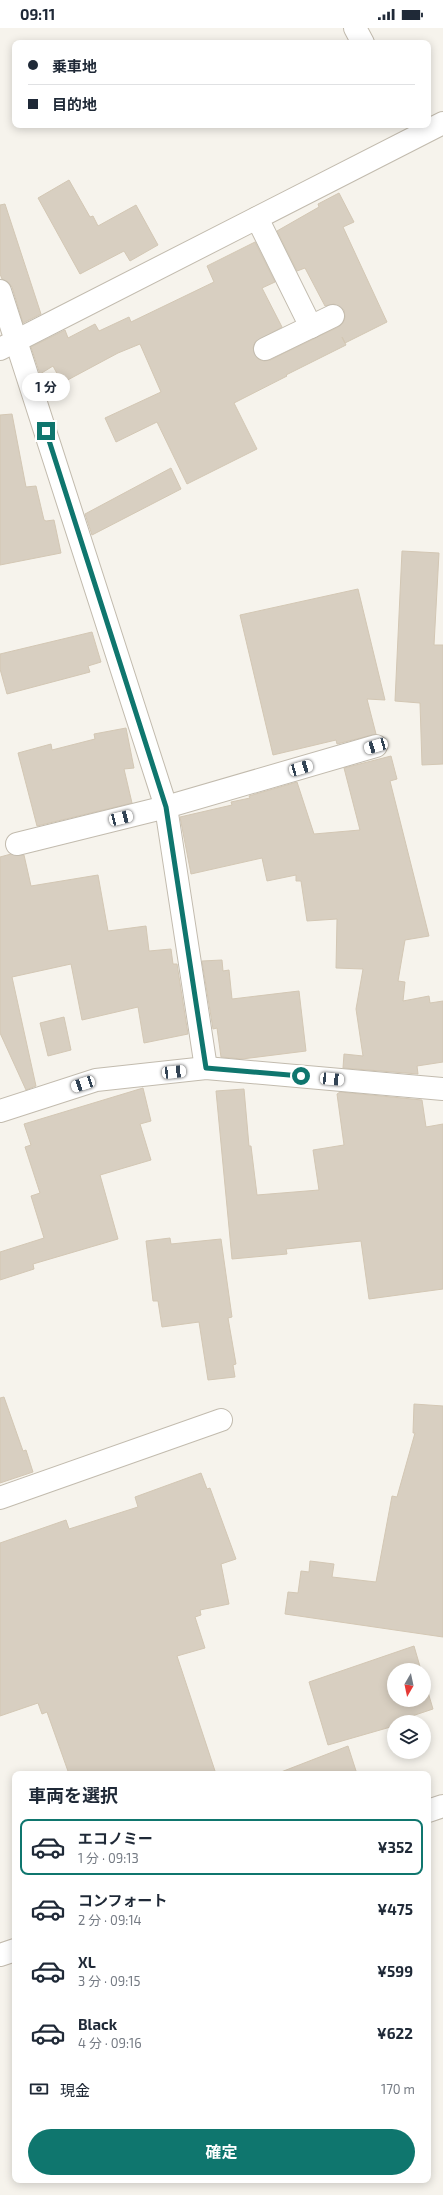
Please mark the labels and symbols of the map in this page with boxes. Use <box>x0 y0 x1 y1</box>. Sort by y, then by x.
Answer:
callout: 1 分 <box>22 373 70 401</box>
route end <box>37 422 55 440</box>
car <box>363 737 389 755</box>
car <box>288 759 314 777</box>
car <box>108 809 134 827</box>
car <box>161 1065 187 1079</box>
route start <box>292 1067 310 1085</box>
car <box>320 1072 344 1086</box>
car <box>70 1075 96 1093</box>
north arrow <box>387 1663 431 1707</box>

